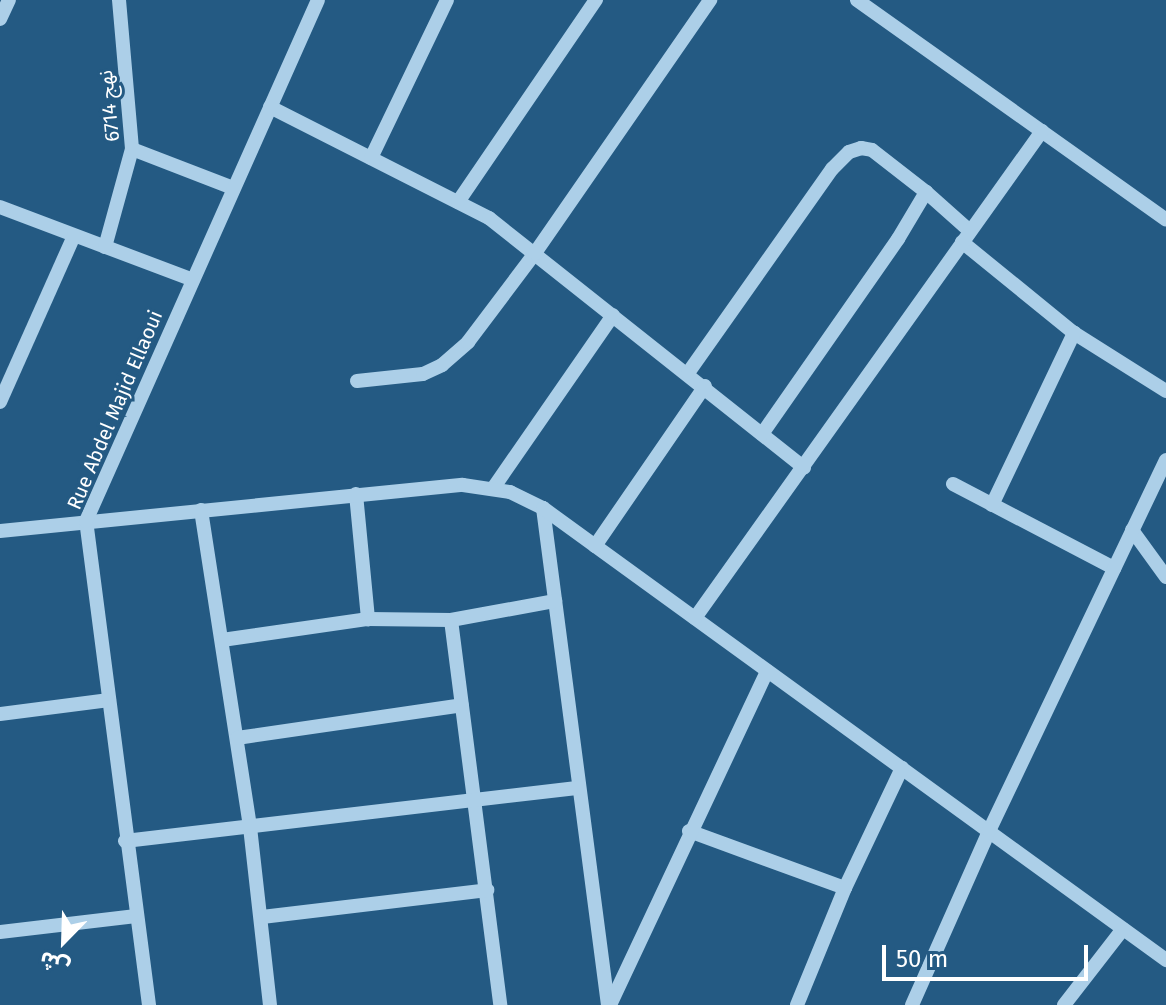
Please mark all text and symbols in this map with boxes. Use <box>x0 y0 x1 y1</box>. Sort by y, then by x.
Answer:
street label: نهج 6714 <box>93 69 125 143</box>
street label: Rue Abdel Majid Ellaoui <box>62 307 168 513</box>
north arrow <box>24 901 104 981</box>
scale bar <box>886 929 1092 979</box>
text: ش <box>35 945 74 982</box>
text: 50 m <box>896 945 948 973</box>

